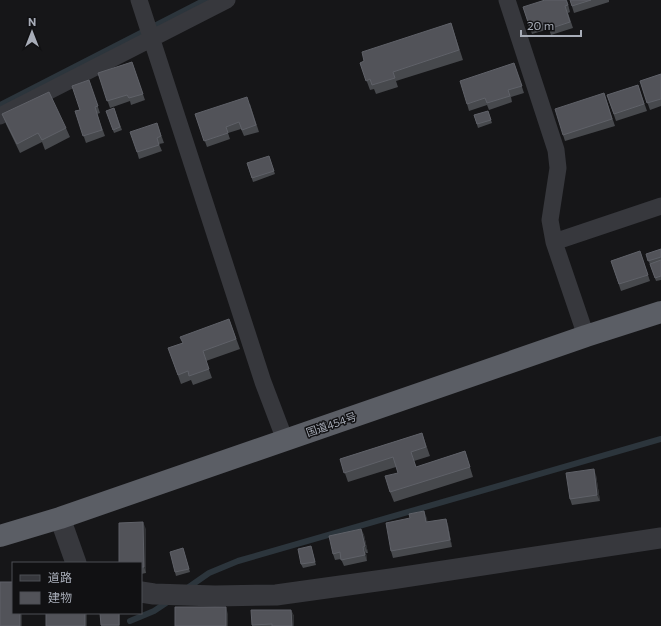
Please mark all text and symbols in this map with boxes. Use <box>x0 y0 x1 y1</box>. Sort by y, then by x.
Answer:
north arrow <box>12 12 52 52</box>
scale bar <box>521 12 581 38</box>
text: N <box>28 15 36 28</box>
text: 20 m <box>527 18 554 32</box>
street label: 国道454号 <box>304 409 358 439</box>
legend <box>12 562 142 614</box>
text: 道路 <box>48 570 72 584</box>
text: 建物 <box>48 590 72 604</box>

